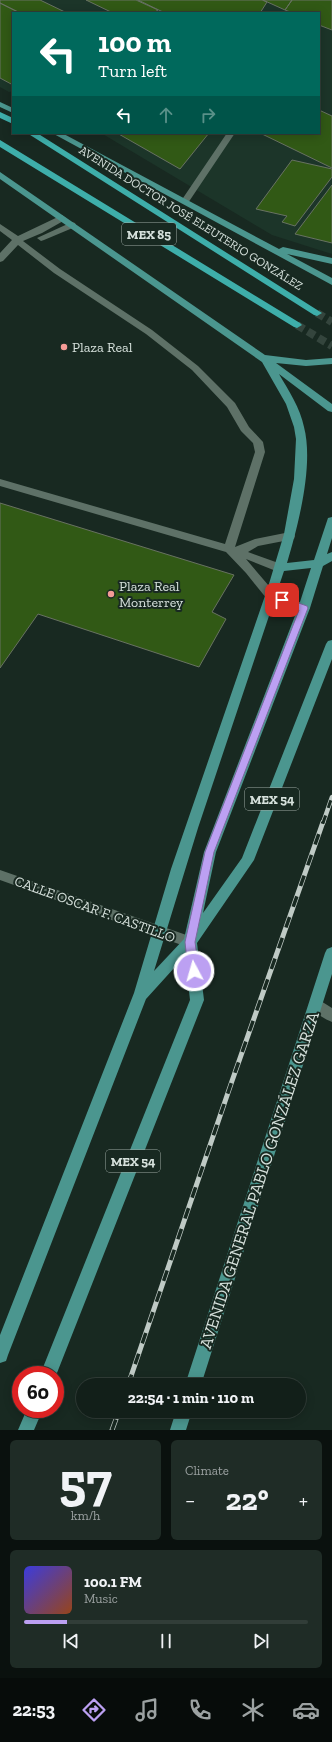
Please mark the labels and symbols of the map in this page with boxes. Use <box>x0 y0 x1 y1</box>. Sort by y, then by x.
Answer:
street label: AVENIDA DOCTOR JOSÉ ELEUTERIO GONZÁLEZ <box>77 142 306 293</box>
road number: MEX 85 <box>122 223 176 245</box>
place label: Plaza Real <box>72 339 133 356</box>
marker: Plaza Real <box>59 342 69 352</box>
place label: Plaza Real Monterrey <box>119 578 184 611</box>
pin <box>265 583 299 617</box>
marker: Plaza Real Monterrey <box>106 589 116 599</box>
road number: MEX 54 <box>245 788 299 810</box>
street label: CALLE OSCAR F. CASTILLO <box>12 872 177 946</box>
position arrow <box>173 950 215 992</box>
street label: AVENIDA GENERAL PABLO GONZÁLEZ GARZA <box>195 1008 323 1351</box>
road number: MEX 54 <box>106 1150 160 1172</box>
speed limit sign: 60 <box>12 1366 64 1418</box>

